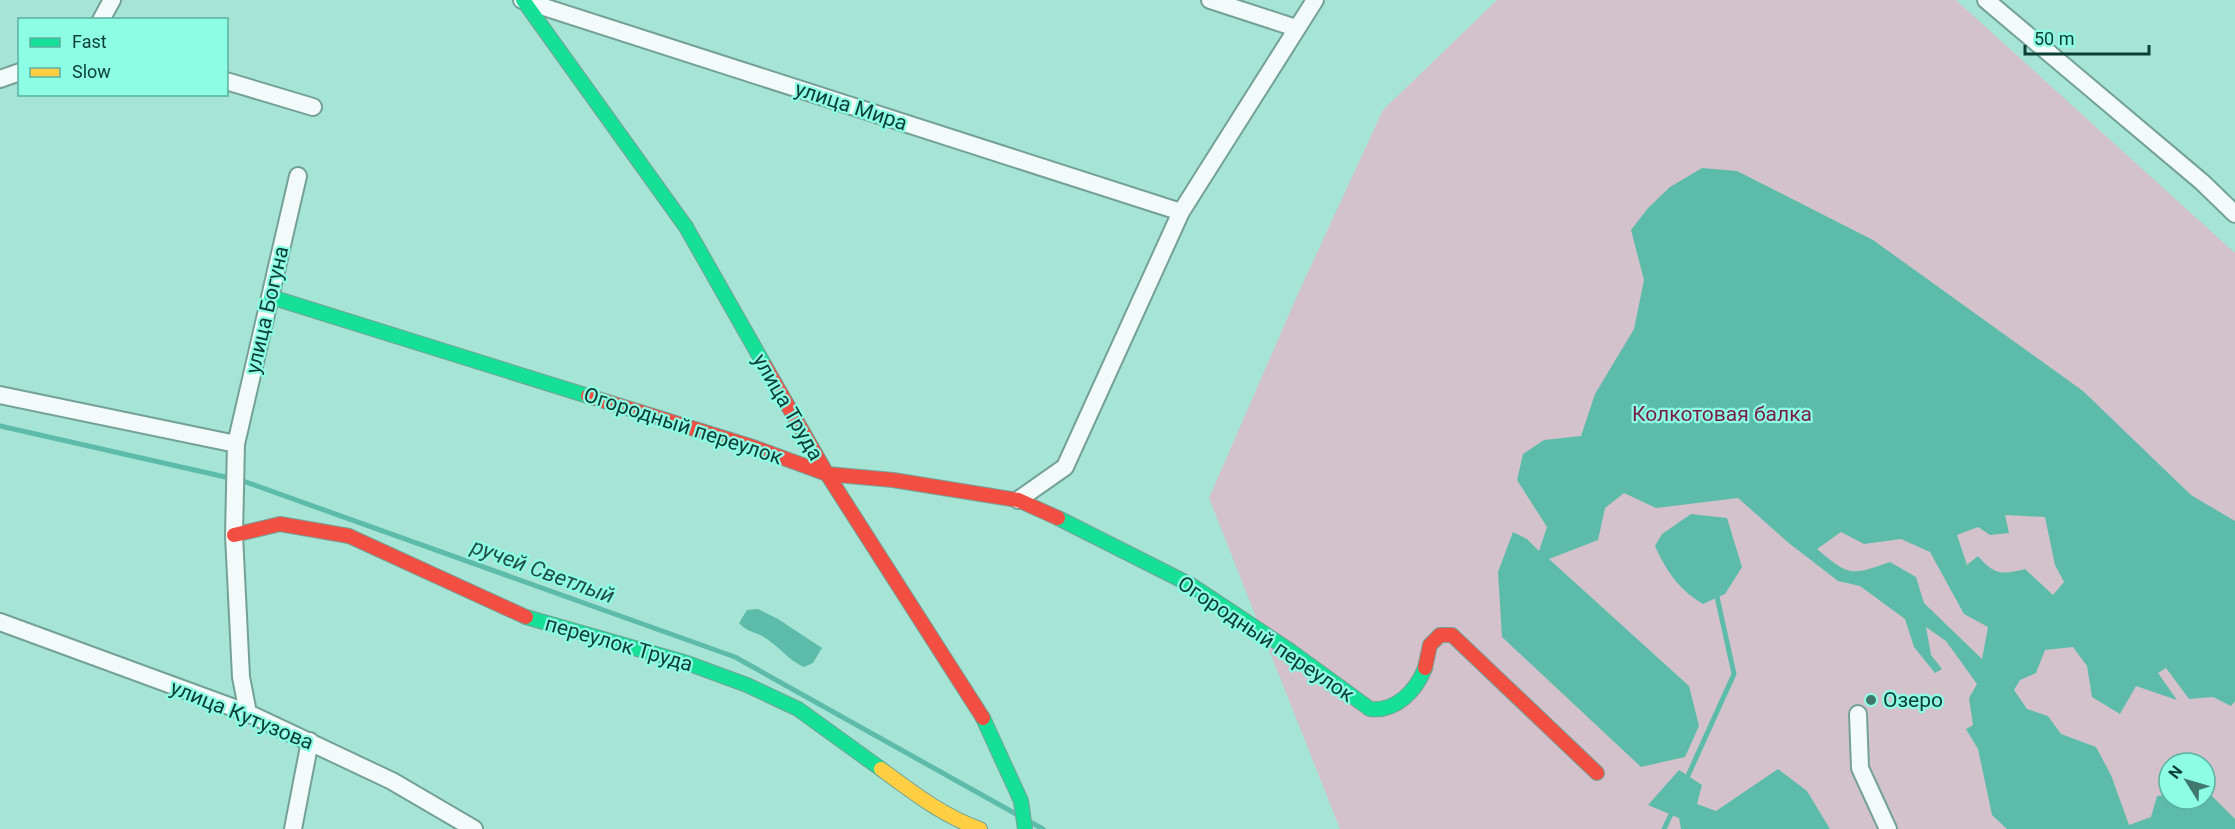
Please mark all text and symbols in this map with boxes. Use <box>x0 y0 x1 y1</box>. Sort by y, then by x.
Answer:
legend <box>18 18 228 96</box>
scale bar <box>2025 18 2150 56</box>
text: 50 m <box>2034 28 2074 49</box>
text: Fast <box>72 31 107 52</box>
text: Slow <box>72 61 111 82</box>
street label: улица Мира <box>792 77 910 135</box>
street label: улица Богуна <box>241 244 293 376</box>
street label: улица Труда <box>748 349 828 465</box>
street label: Огородный переулок <box>581 383 786 470</box>
park label: Колкотовая балка <box>1632 402 1812 426</box>
water label: ручей Светлый <box>467 533 618 609</box>
street label: Огородный переулок <box>1173 571 1359 707</box>
street label: переулок Труда <box>542 611 696 677</box>
street label: улица Кутузова <box>167 675 317 755</box>
place label: Озеро <box>1883 688 1943 712</box>
marker: Озеро <box>1864 693 1878 707</box>
north arrow <box>2157 751 2217 811</box>
text: N <box>2164 762 2186 783</box>

